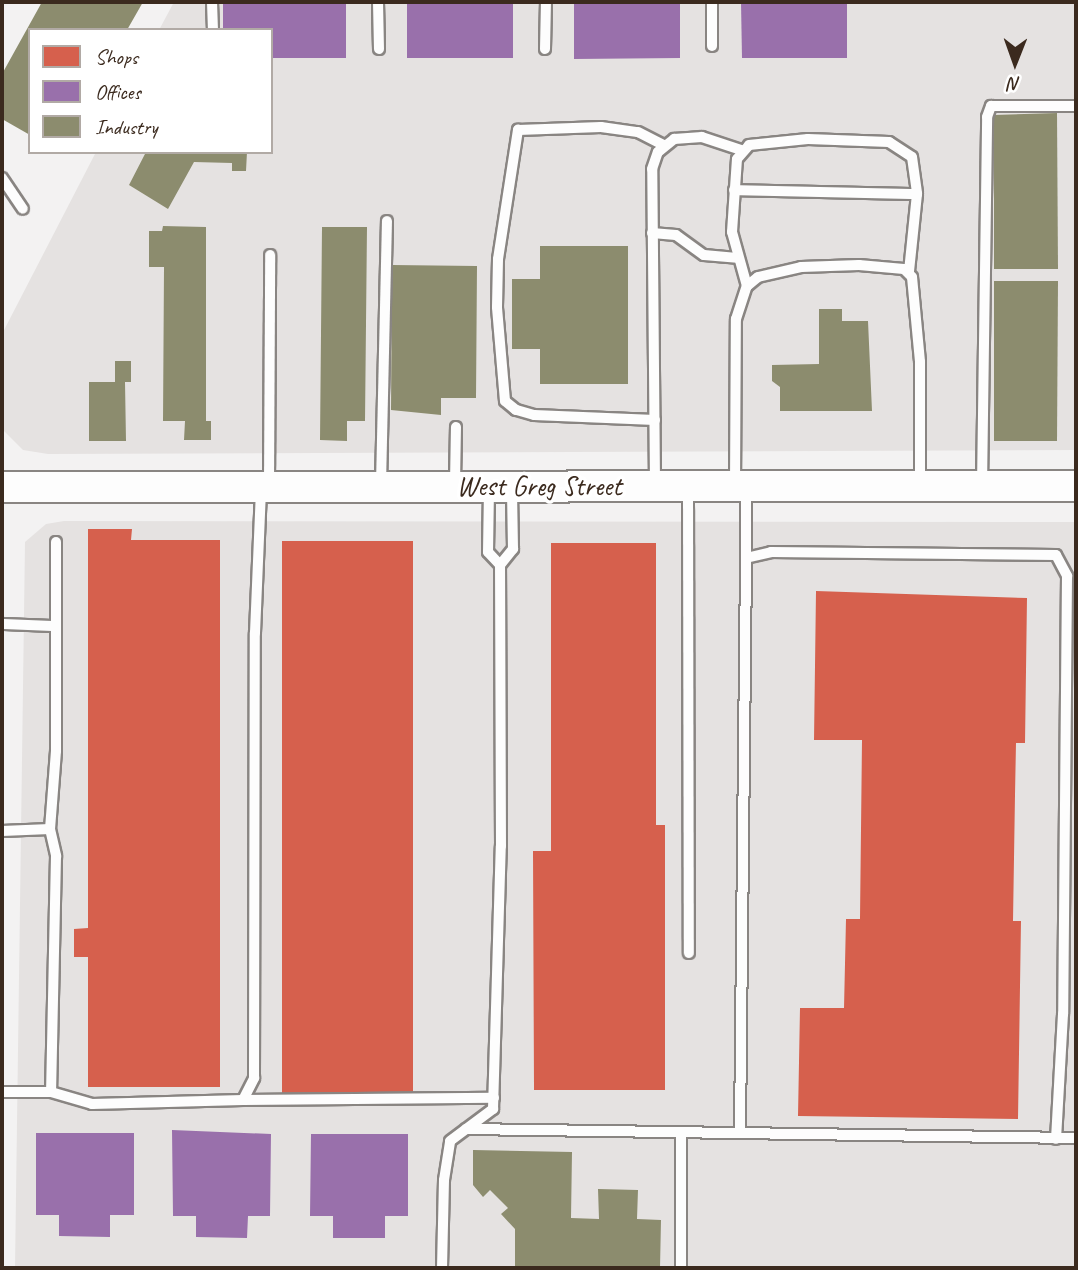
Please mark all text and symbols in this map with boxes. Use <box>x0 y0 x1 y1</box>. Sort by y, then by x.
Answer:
legend <box>28 28 273 154</box>
north arrow <box>980 28 1050 98</box>
text: Shops <box>95 44 138 70</box>
text: N <box>1009 72 1021 96</box>
text: Offices <box>95 79 141 105</box>
text: Industry <box>95 114 158 140</box>
street label: West Greg Street <box>456 469 622 503</box>

